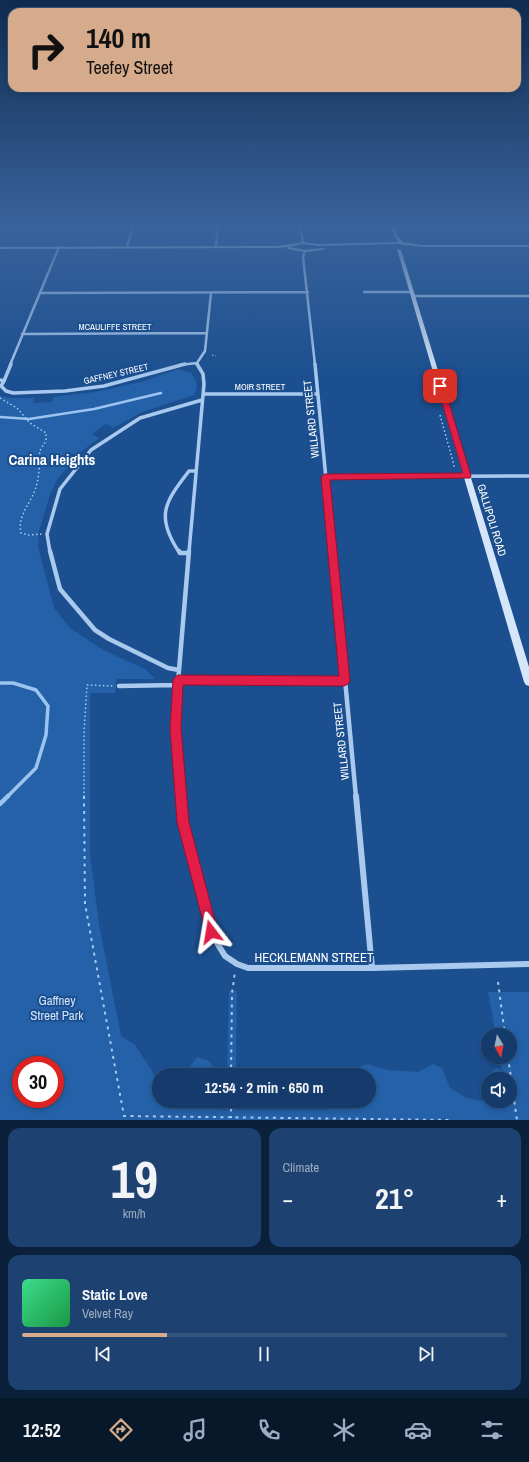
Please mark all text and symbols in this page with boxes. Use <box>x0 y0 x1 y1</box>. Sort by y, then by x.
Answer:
text: 140 m <box>86 19 151 57</box>
icon: right <box>20 24 72 76</box>
text: Teefey Street <box>86 55 173 80</box>
street label: MCAULIFFE STREET <box>79 321 152 333</box>
street label: GAFFNEY STREET <box>83 361 150 387</box>
pin <box>423 369 457 403</box>
icon: arrive <box>429 375 451 397</box>
street label: WILLARD STREET <box>300 379 322 459</box>
street label: MOIR STREET <box>235 381 286 393</box>
district label: Carina Heights <box>9 449 96 470</box>
street label: GALLIPOLI ROAD <box>474 482 510 558</box>
street label: WILLARD STREET <box>330 701 352 781</box>
position arrow <box>190 911 232 953</box>
street label: HECKLEMANN STREET <box>254 949 374 966</box>
park label: Gaffney Street Park <box>30 992 84 1024</box>
north arrow <box>481 1028 517 1064</box>
map controls <box>481 1028 517 1108</box>
speed limit sign: 30 <box>12 1056 64 1108</box>
button: sound <box>481 1072 517 1108</box>
text: 12:54 · 2 min · 650 m <box>205 1077 323 1098</box>
text: 19 <box>111 1144 158 1214</box>
text: Climate <box>283 1159 319 1176</box>
text: 21° <box>375 1178 414 1218</box>
text: − <box>283 1184 293 1214</box>
text: + <box>496 1184 507 1214</box>
text: km/h <box>123 1205 146 1222</box>
text: Static Love <box>82 1284 148 1305</box>
text: Velvet Ray <box>82 1305 133 1322</box>
icon: previous <box>92 1343 114 1365</box>
icon: pause <box>253 1343 275 1365</box>
icon: next <box>415 1343 437 1365</box>
icon: directions <box>107 1416 135 1444</box>
icon: music <box>181 1416 209 1444</box>
icon: phone <box>255 1416 283 1444</box>
icon: climate <box>330 1416 358 1444</box>
icon: car <box>404 1416 432 1444</box>
icon: filters <box>478 1416 506 1444</box>
text: 12:52 <box>23 1418 61 1443</box>

